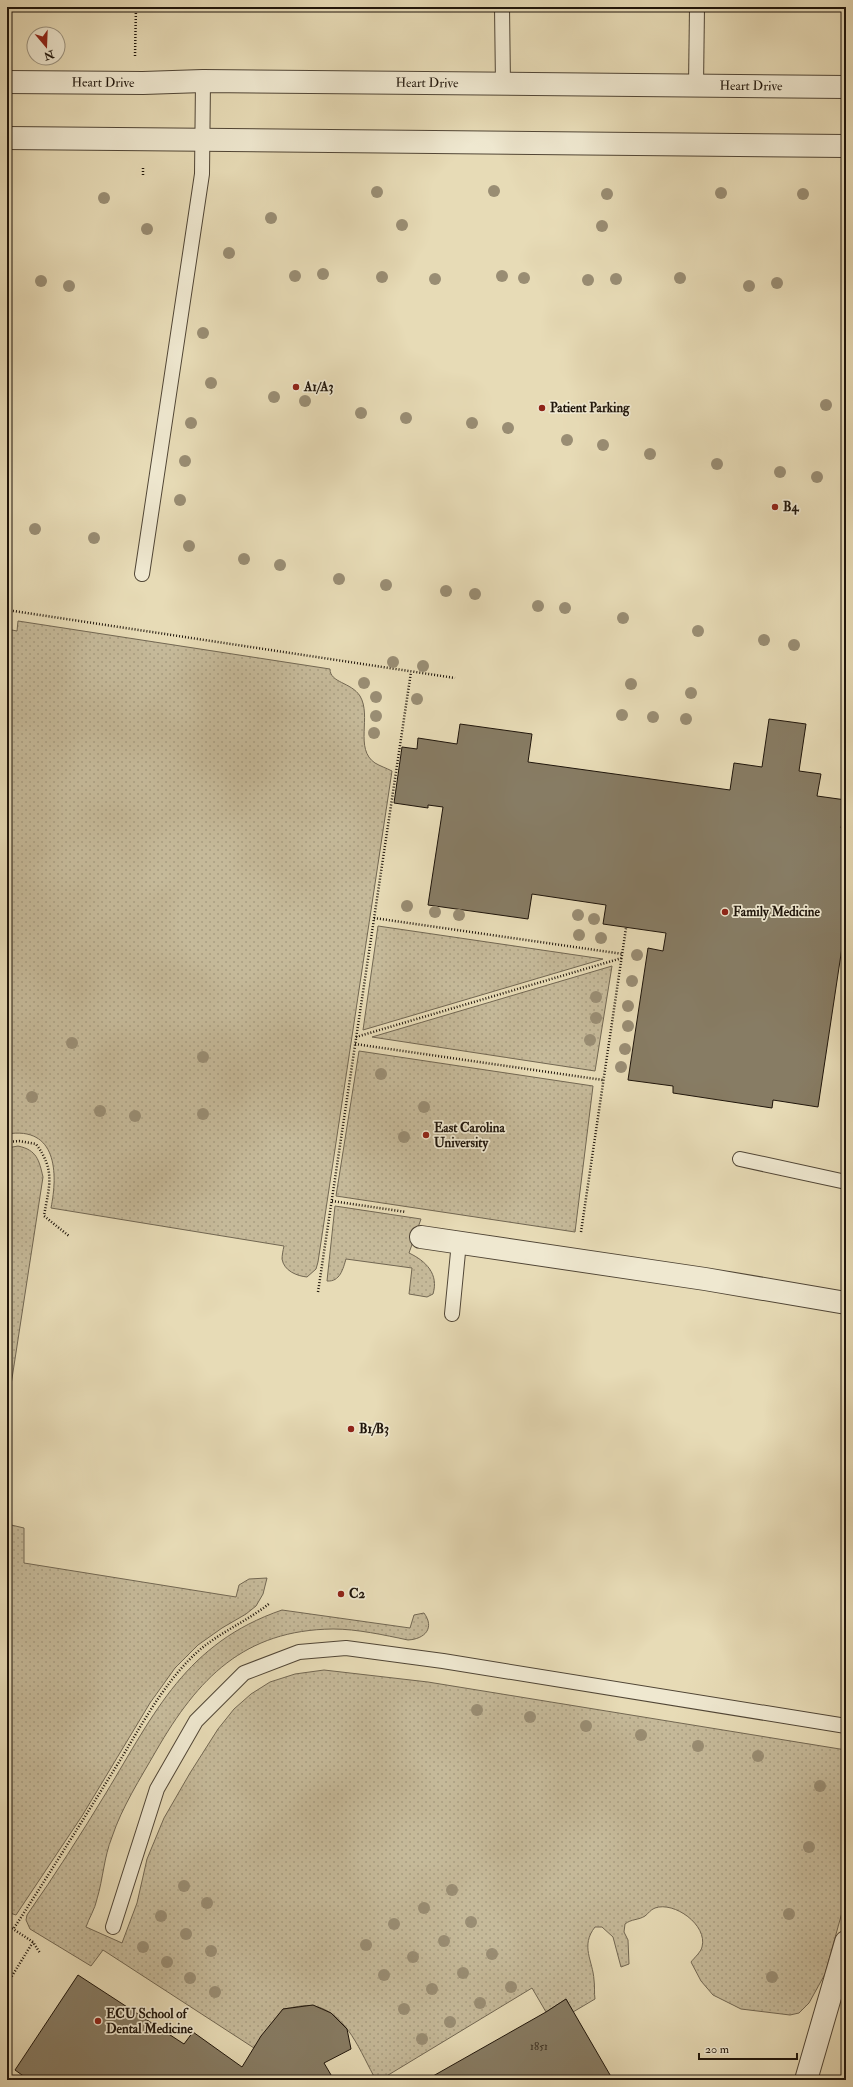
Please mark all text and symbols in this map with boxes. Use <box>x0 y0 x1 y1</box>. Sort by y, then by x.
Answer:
north arrow <box>26 26 66 66</box>
text: N <box>41 47 57 63</box>
street label: Heart Drive <box>71 74 135 91</box>
street label: Heart Drive <box>395 75 459 91</box>
street label: Heart Drive <box>719 78 783 94</box>
place label: A1/A3 <box>303 379 334 395</box>
marker: A1/A3 <box>291 382 301 392</box>
place label: Patient Parking <box>550 400 630 417</box>
marker: Patient Parking <box>537 403 547 413</box>
place label: B4 <box>783 499 800 515</box>
marker: B4 <box>770 502 780 512</box>
place label: Family Medicine <box>733 904 820 921</box>
marker: Family Medicine <box>720 907 730 917</box>
place label: East Carolina University <box>434 1120 505 1152</box>
marker: East Carolina University <box>421 1130 431 1140</box>
place label: B1/B3 <box>359 1421 389 1437</box>
marker: B1/B3 <box>346 1424 356 1434</box>
place label: C2 <box>349 1586 366 1602</box>
marker: C2 <box>336 1589 346 1599</box>
place label: ECU School of Dental Medicine <box>106 2006 193 2037</box>
marker: ECU School of Dental Medicine <box>93 2016 103 2026</box>
scale bar <box>699 2035 797 2061</box>
house number: 1851 <box>530 2040 548 2053</box>
text: 20 m <box>705 2042 730 2057</box>

